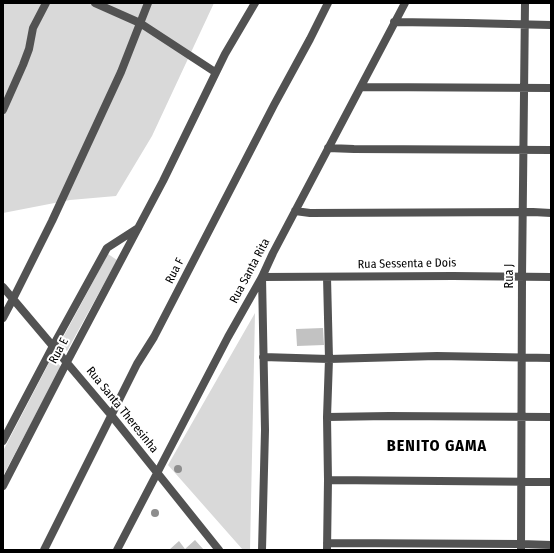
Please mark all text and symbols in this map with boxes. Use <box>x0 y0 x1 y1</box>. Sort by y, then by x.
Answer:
street label: Rua Santa Rita <box>227 236 273 306</box>
street label: Rua F <box>163 256 187 286</box>
street label: Rua Sessenta e Dois <box>358 256 456 272</box>
street label: Rua J <box>503 264 517 288</box>
street label: Rua E <box>46 336 72 366</box>
street label: Rua Santa Theresinha <box>83 364 161 456</box>
district label: BENITO GAMA <box>387 437 487 457</box>

